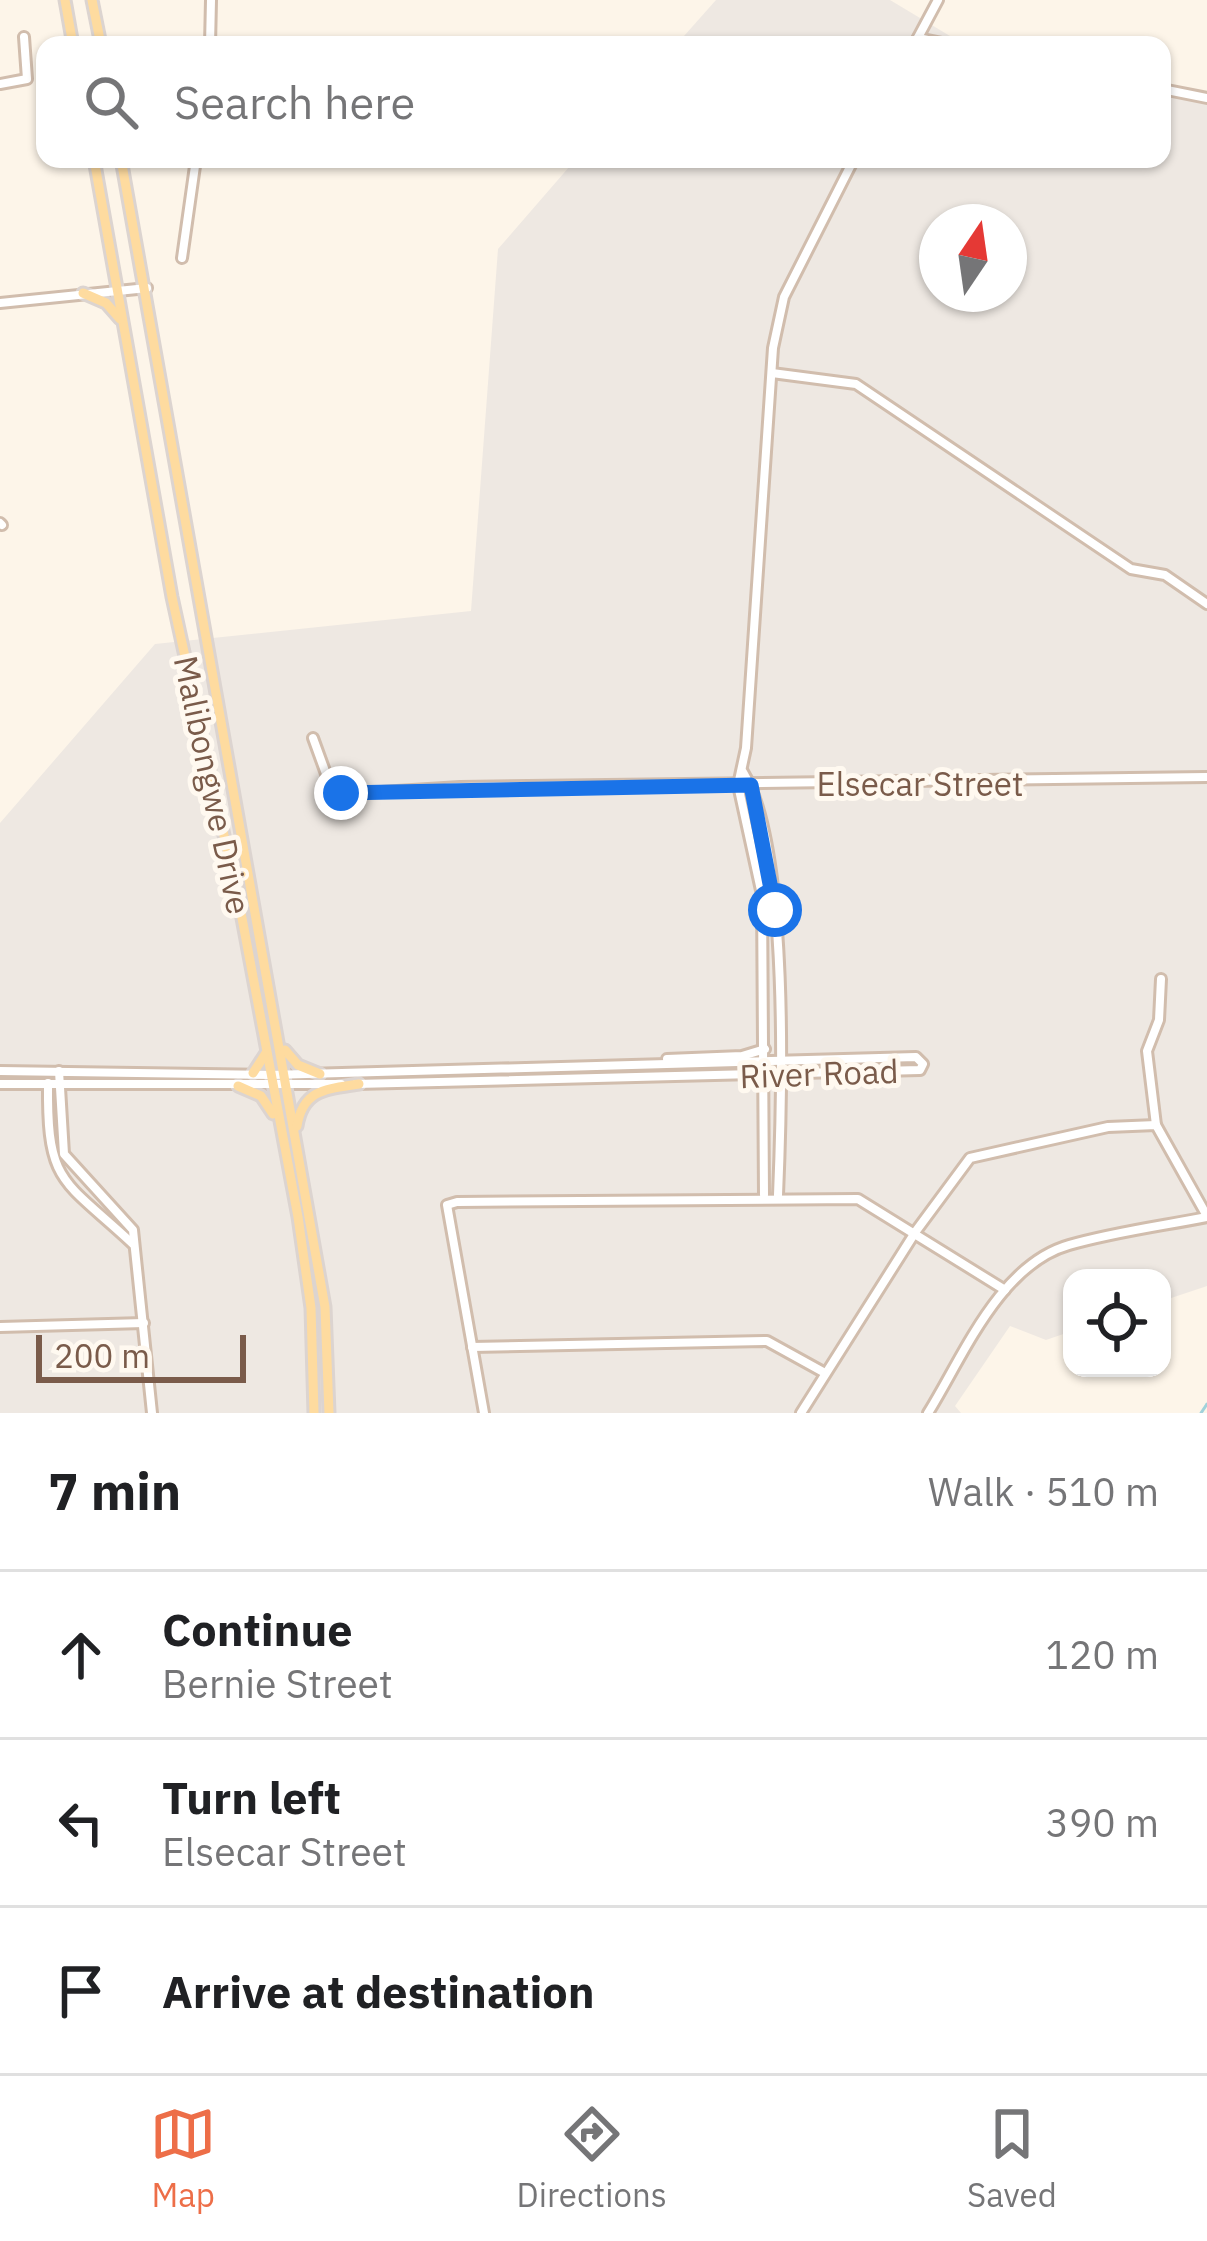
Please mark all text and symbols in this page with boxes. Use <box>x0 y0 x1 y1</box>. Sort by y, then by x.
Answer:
search box <box>36 36 1171 168</box>
icon: search <box>78 69 144 135</box>
text: Search here <box>174 73 415 131</box>
north arrow <box>919 204 1027 312</box>
street label: Malibongwe Drive <box>165 652 261 918</box>
street label: Elsecar Street <box>816 762 1024 805</box>
route end <box>314 766 368 820</box>
route start <box>748 883 802 937</box>
street label: River Road <box>739 1049 899 1097</box>
map controls <box>1063 1269 1171 1377</box>
button: locate <box>1063 1269 1171 1377</box>
scale bar <box>36 1329 246 1382</box>
text: 200 m <box>54 1334 150 1377</box>
text: 7 min <box>48 1458 181 1524</box>
text: Walk · 510 m <box>928 1466 1159 1517</box>
text: Continue <box>162 1600 353 1658</box>
icon: ahead <box>48 1622 114 1688</box>
text: 120 m <box>1046 1629 1159 1680</box>
text: Bernie Street <box>162 1658 393 1709</box>
text: Turn left <box>162 1768 341 1826</box>
icon: left <box>48 1790 114 1856</box>
text: 390 m <box>1046 1797 1159 1848</box>
text: Elsecar Street <box>162 1826 407 1877</box>
icon: arrive <box>48 1958 114 2024</box>
text: Arrive at destination <box>162 1962 595 2020</box>
tab: Map <box>150 2101 216 2216</box>
tab: Directions <box>517 2101 667 2216</box>
tab: Saved <box>967 2101 1057 2216</box>

